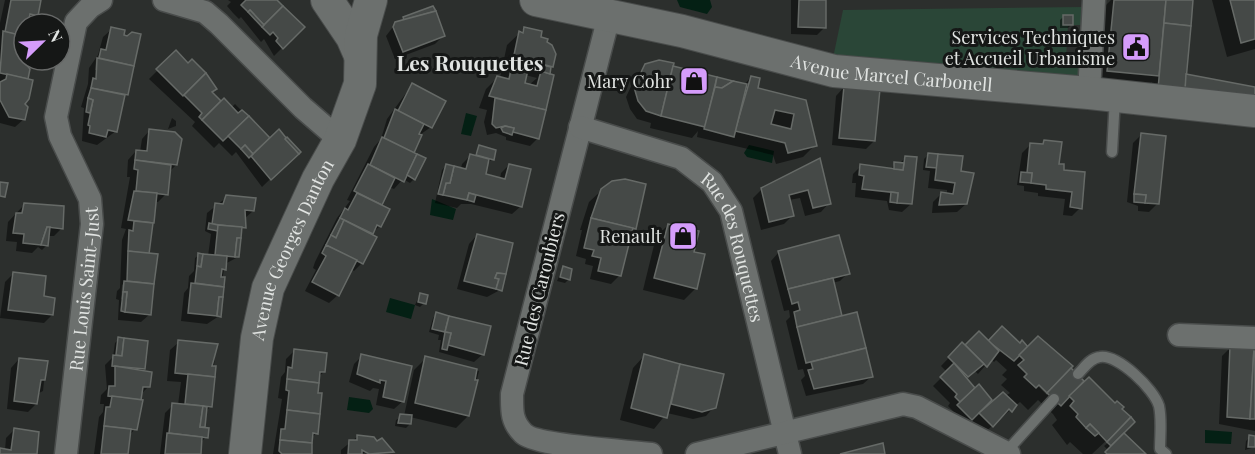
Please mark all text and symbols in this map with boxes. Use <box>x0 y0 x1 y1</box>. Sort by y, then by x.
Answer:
north arrow <box>12 12 72 72</box>
place label: Services Techniques et Accueil Urbanisme <box>945 25 1115 70</box>
text: N <box>44 26 68 46</box>
public building icon: Services Techniques et Accueil Urbanisme <box>1120 31 1152 63</box>
district label: Les Rouquettes <box>396 48 544 76</box>
street label: Avenue Marcel Carbonell <box>788 48 993 97</box>
shop icon: Mary Cohr <box>678 65 710 97</box>
place label: Mary Cohr <box>587 69 673 93</box>
street label: Avenue Georges Danton <box>245 154 339 343</box>
street label: Rue des Rouquettes <box>697 166 770 324</box>
street label: Rue Louis Saint-Just <box>63 205 104 372</box>
street label: Rue des Caroubiers <box>508 210 570 368</box>
shop icon: Renault <box>667 220 699 252</box>
place label: Renault <box>600 224 663 248</box>

